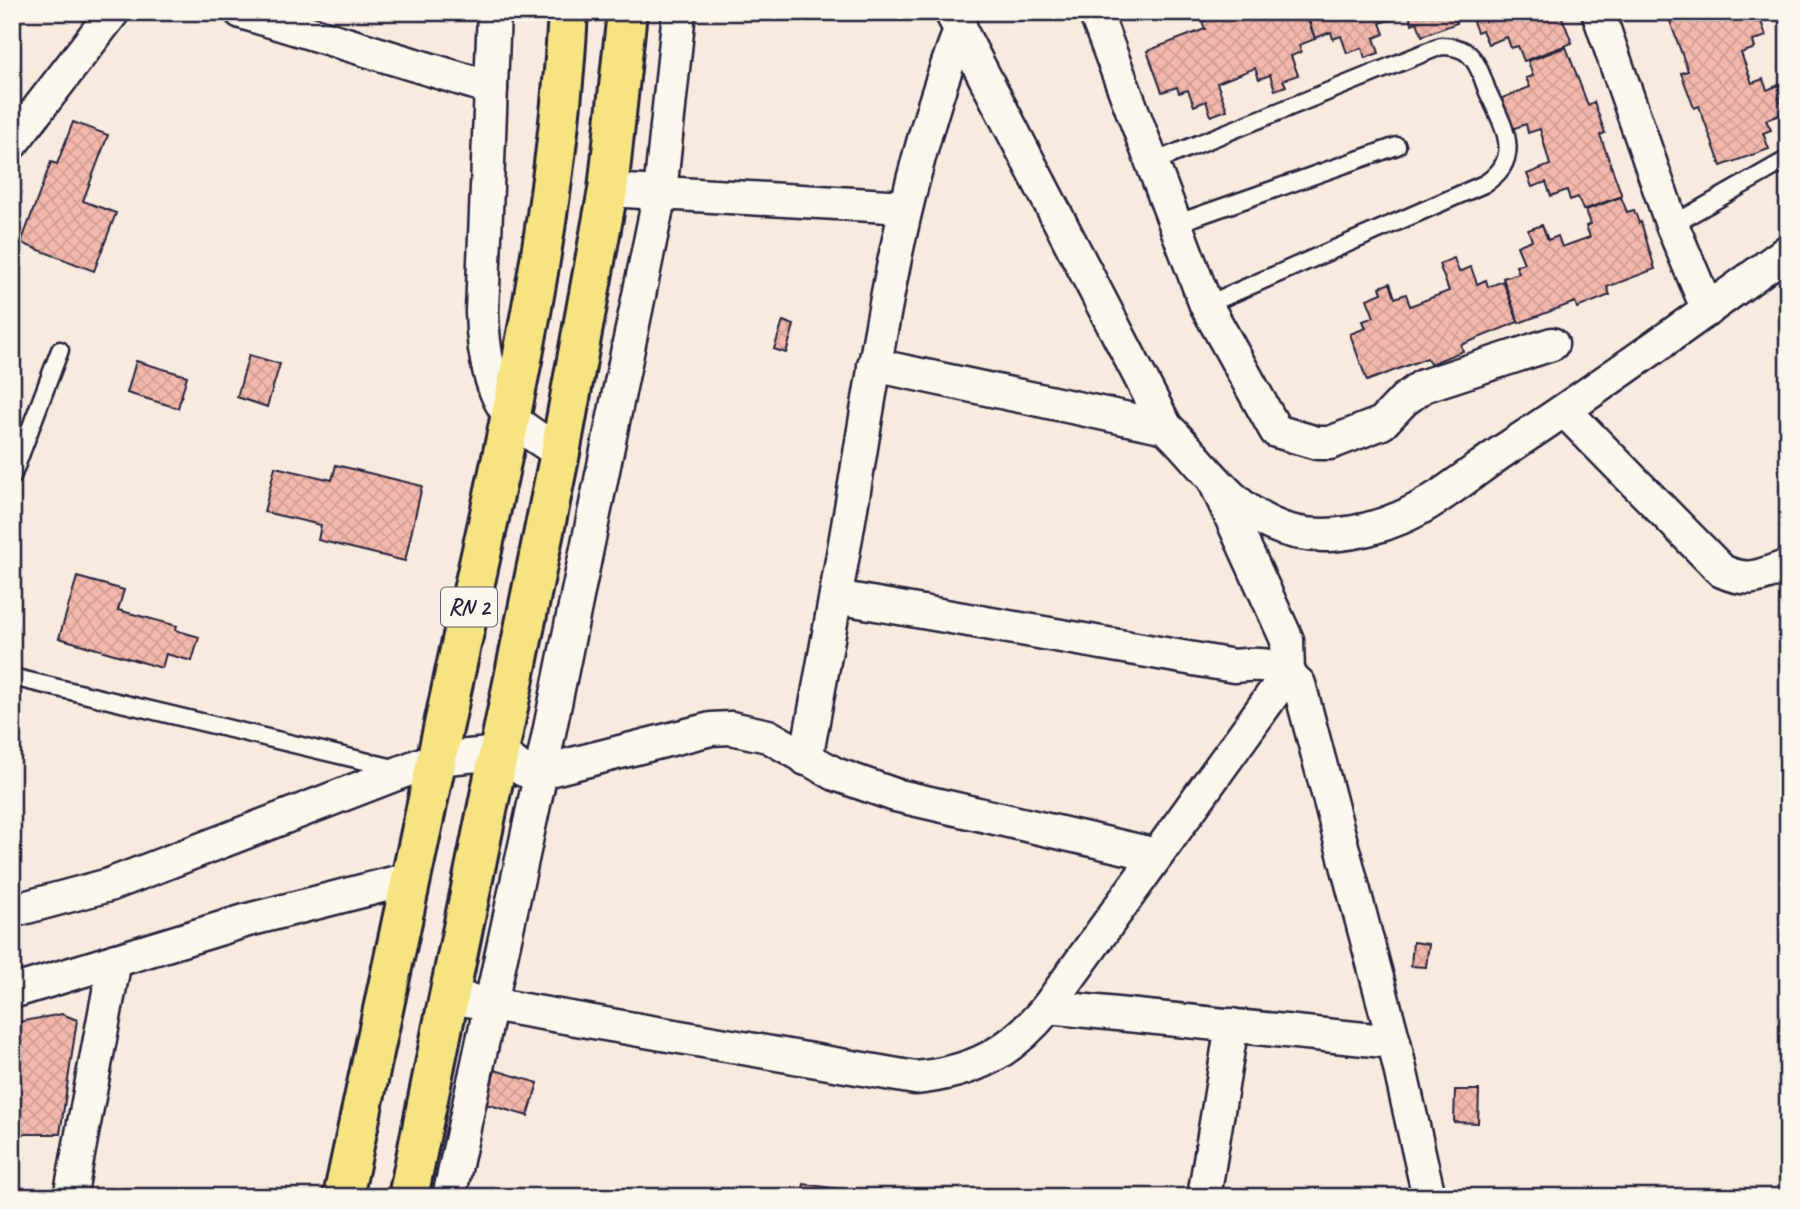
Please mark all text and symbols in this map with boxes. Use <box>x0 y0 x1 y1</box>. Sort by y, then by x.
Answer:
road number: RN 2 <box>441 587 497 626</box>

